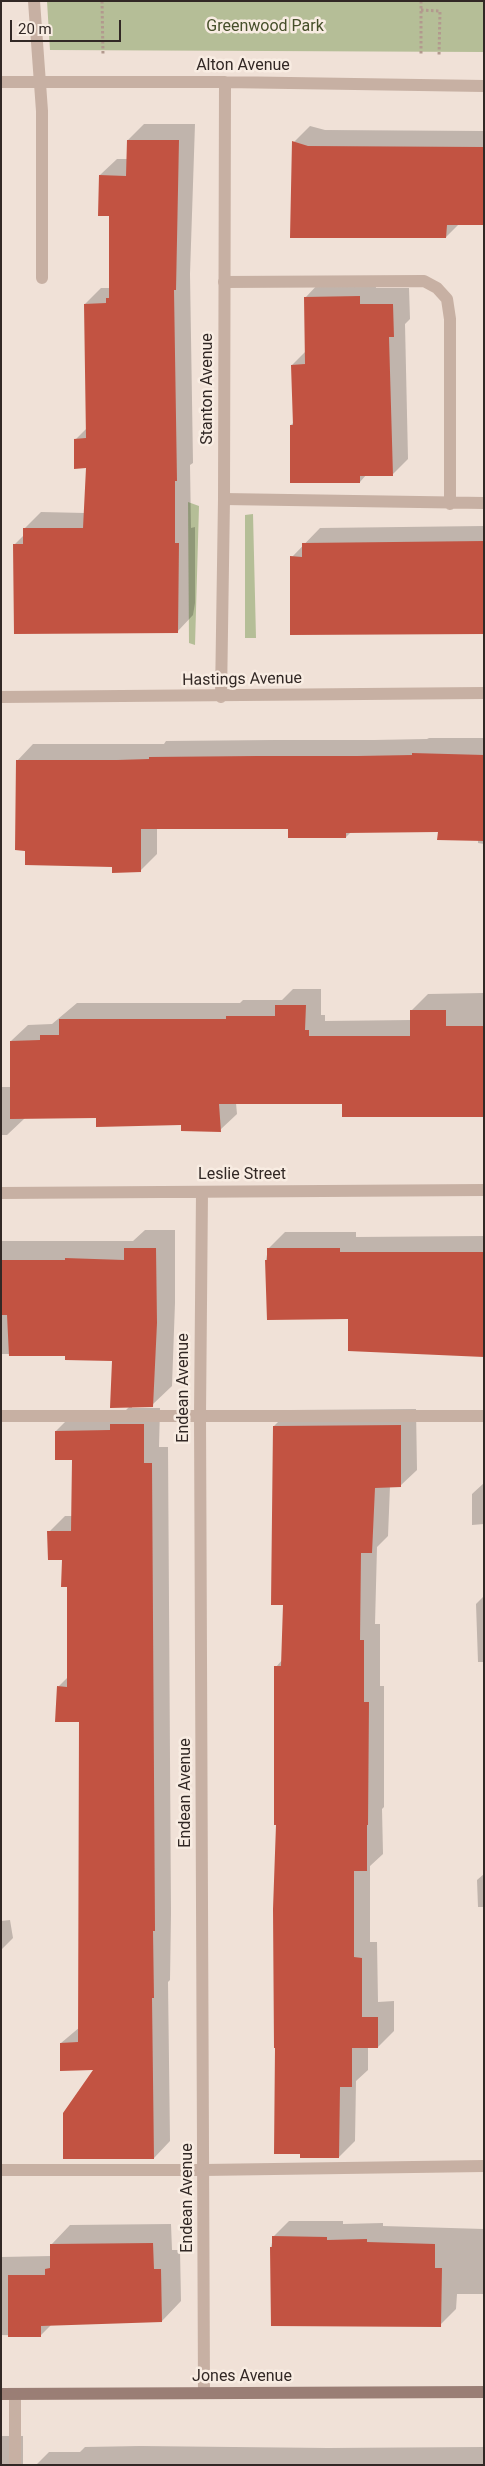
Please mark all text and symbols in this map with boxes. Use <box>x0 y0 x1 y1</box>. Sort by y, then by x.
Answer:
scale bar <box>12 10 124 42</box>
park label: Greenwood Park <box>206 17 324 37</box>
text: 20 m <box>18 20 52 38</box>
street label: Alton Avenue <box>196 56 290 76</box>
street label: Stanton Avenue <box>198 333 218 445</box>
street label: Hastings Avenue <box>182 669 302 691</box>
street label: Leslie Street <box>198 1165 286 1185</box>
street label: Endean Avenue <box>174 1333 194 1443</box>
street label: Endean Avenue <box>176 1738 196 1848</box>
street label: Endean Avenue <box>178 2143 198 2253</box>
street label: Jones Avenue <box>192 2367 292 2387</box>

